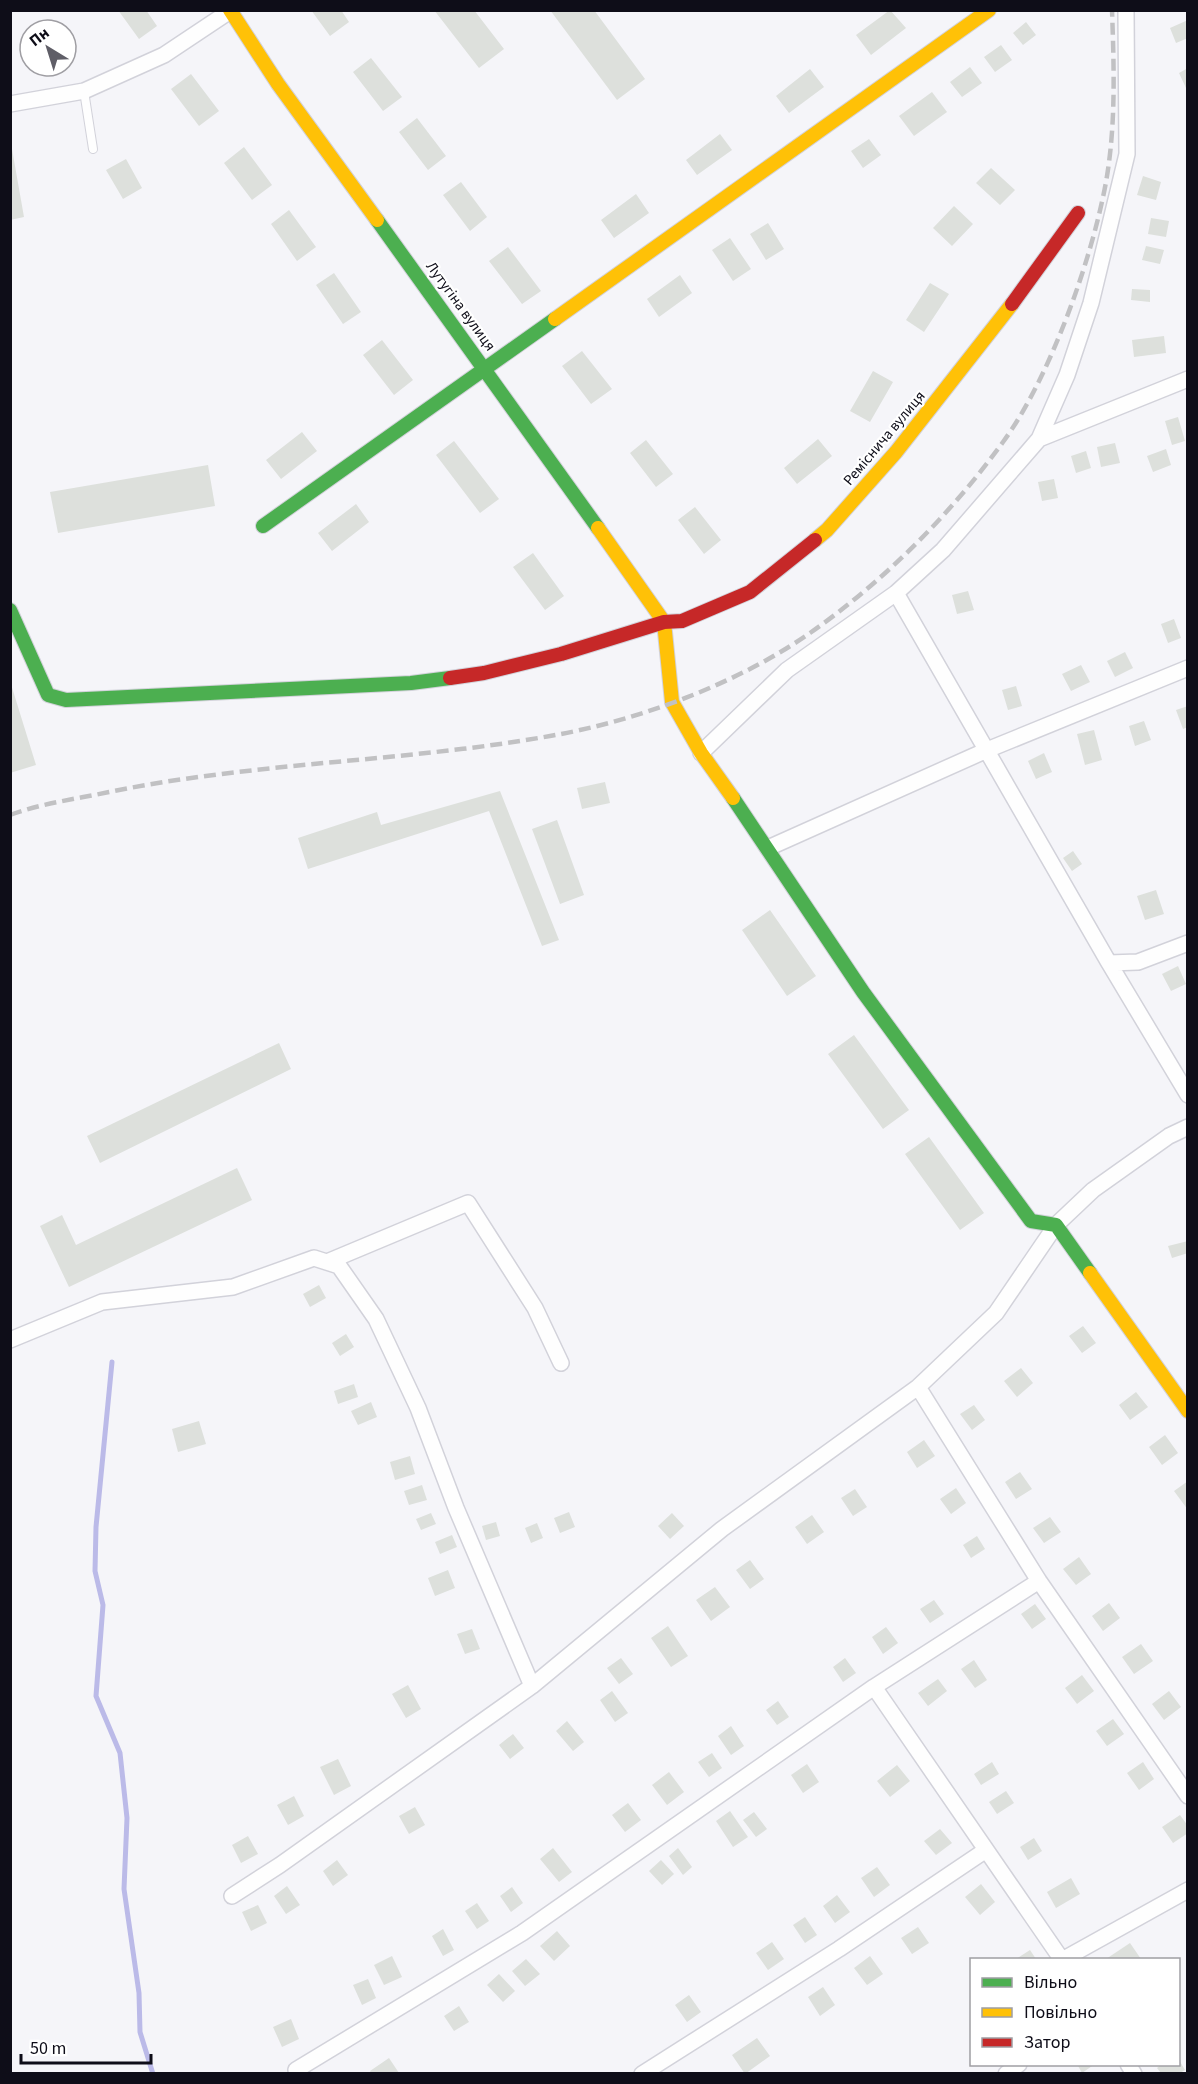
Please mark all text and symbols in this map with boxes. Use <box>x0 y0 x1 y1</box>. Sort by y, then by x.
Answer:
north arrow <box>18 18 78 78</box>
text: Пн <box>25 22 54 52</box>
street label: Лутугіна вулиця <box>421 257 500 355</box>
street label: Реміснича вулиця <box>838 386 930 490</box>
legend <box>970 1958 1180 2066</box>
text: Вільно <box>1024 1970 1077 1995</box>
text: Повільно <box>1024 2000 1097 2025</box>
scale bar <box>21 2027 152 2065</box>
text: Затор <box>1024 2030 1071 2055</box>
text: 50 m <box>30 2036 66 2061</box>

